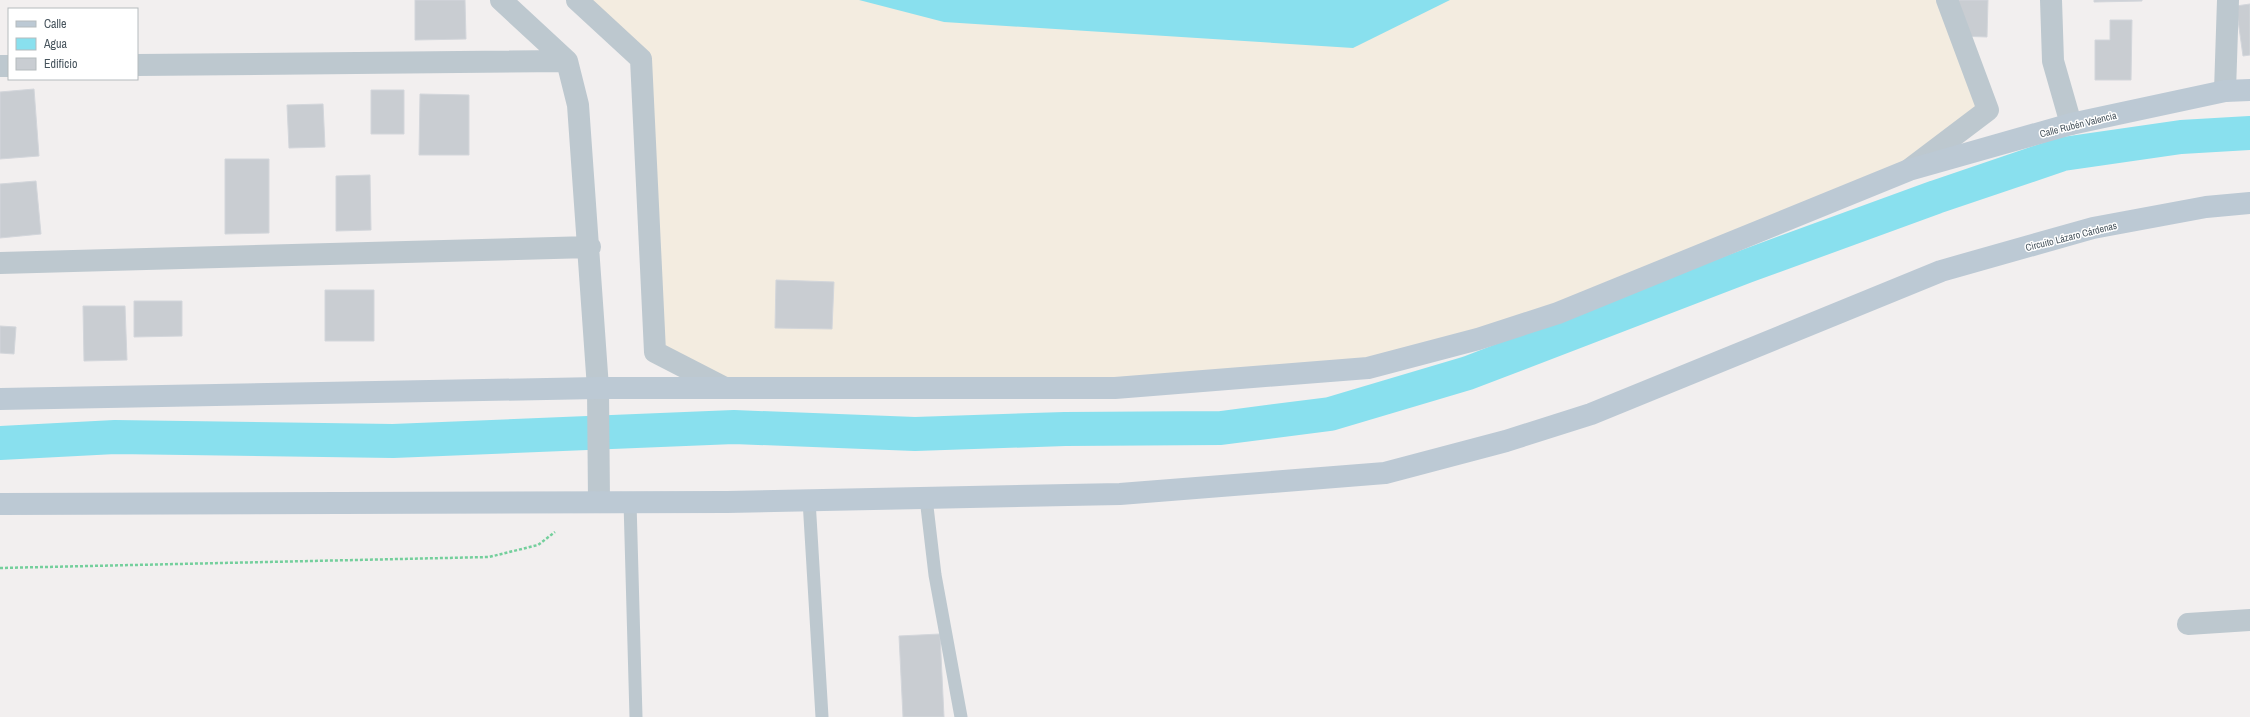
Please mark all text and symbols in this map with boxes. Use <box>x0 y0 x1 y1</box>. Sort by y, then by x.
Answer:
legend <box>8 8 138 80</box>
text: Calle <box>44 16 66 32</box>
text: Agua <box>43 36 68 52</box>
text: Edificio <box>44 56 77 72</box>
street label: Calle Rubén Valencia <box>2038 109 2118 140</box>
street label: Circuito Lázaro Cárdenas <box>2024 219 2118 254</box>

